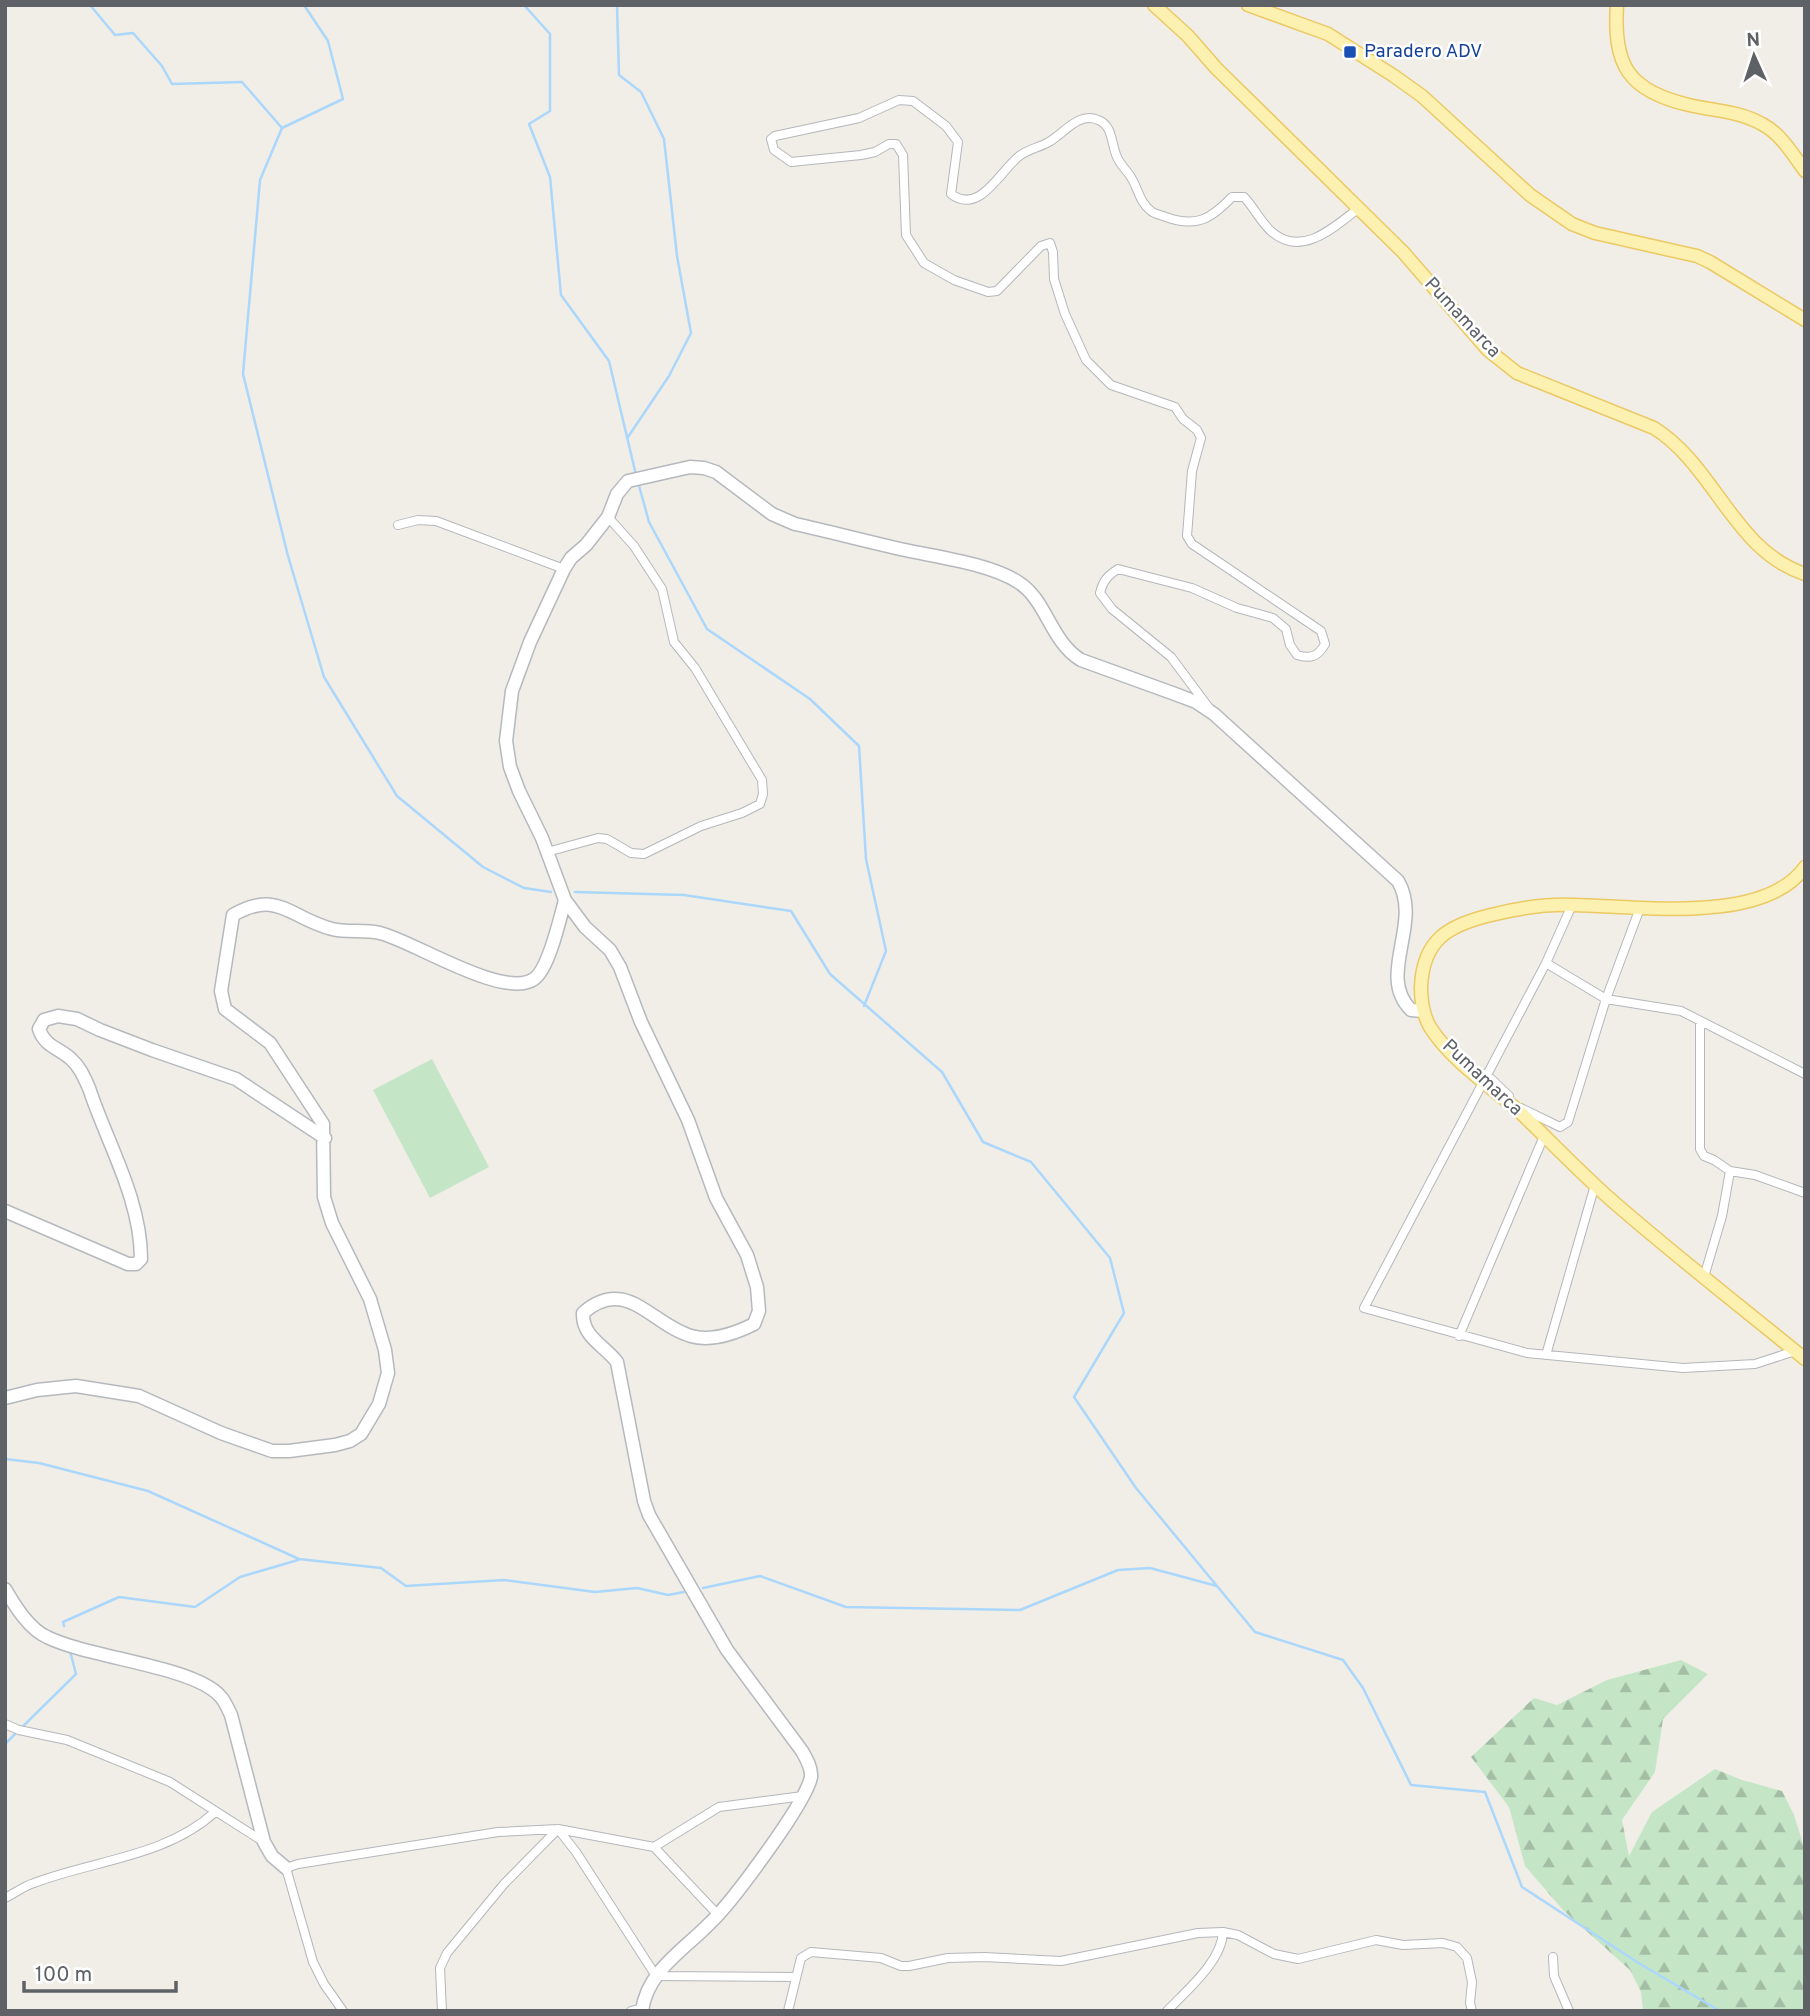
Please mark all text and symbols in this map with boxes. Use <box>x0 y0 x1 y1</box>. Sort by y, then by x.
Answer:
north arrow <box>1719 21 1789 91</box>
text: N <box>1746 29 1761 53</box>
place label: Paradero ADV <box>1364 40 1482 64</box>
marker: Paradero ADV <box>1342 44 1358 60</box>
street label: Pumamarca <box>1419 273 1505 363</box>
street label: Pumamarca <box>1437 1035 1527 1121</box>
scale bar <box>24 1950 177 1994</box>
text: 100 m <box>35 1962 92 1989</box>

